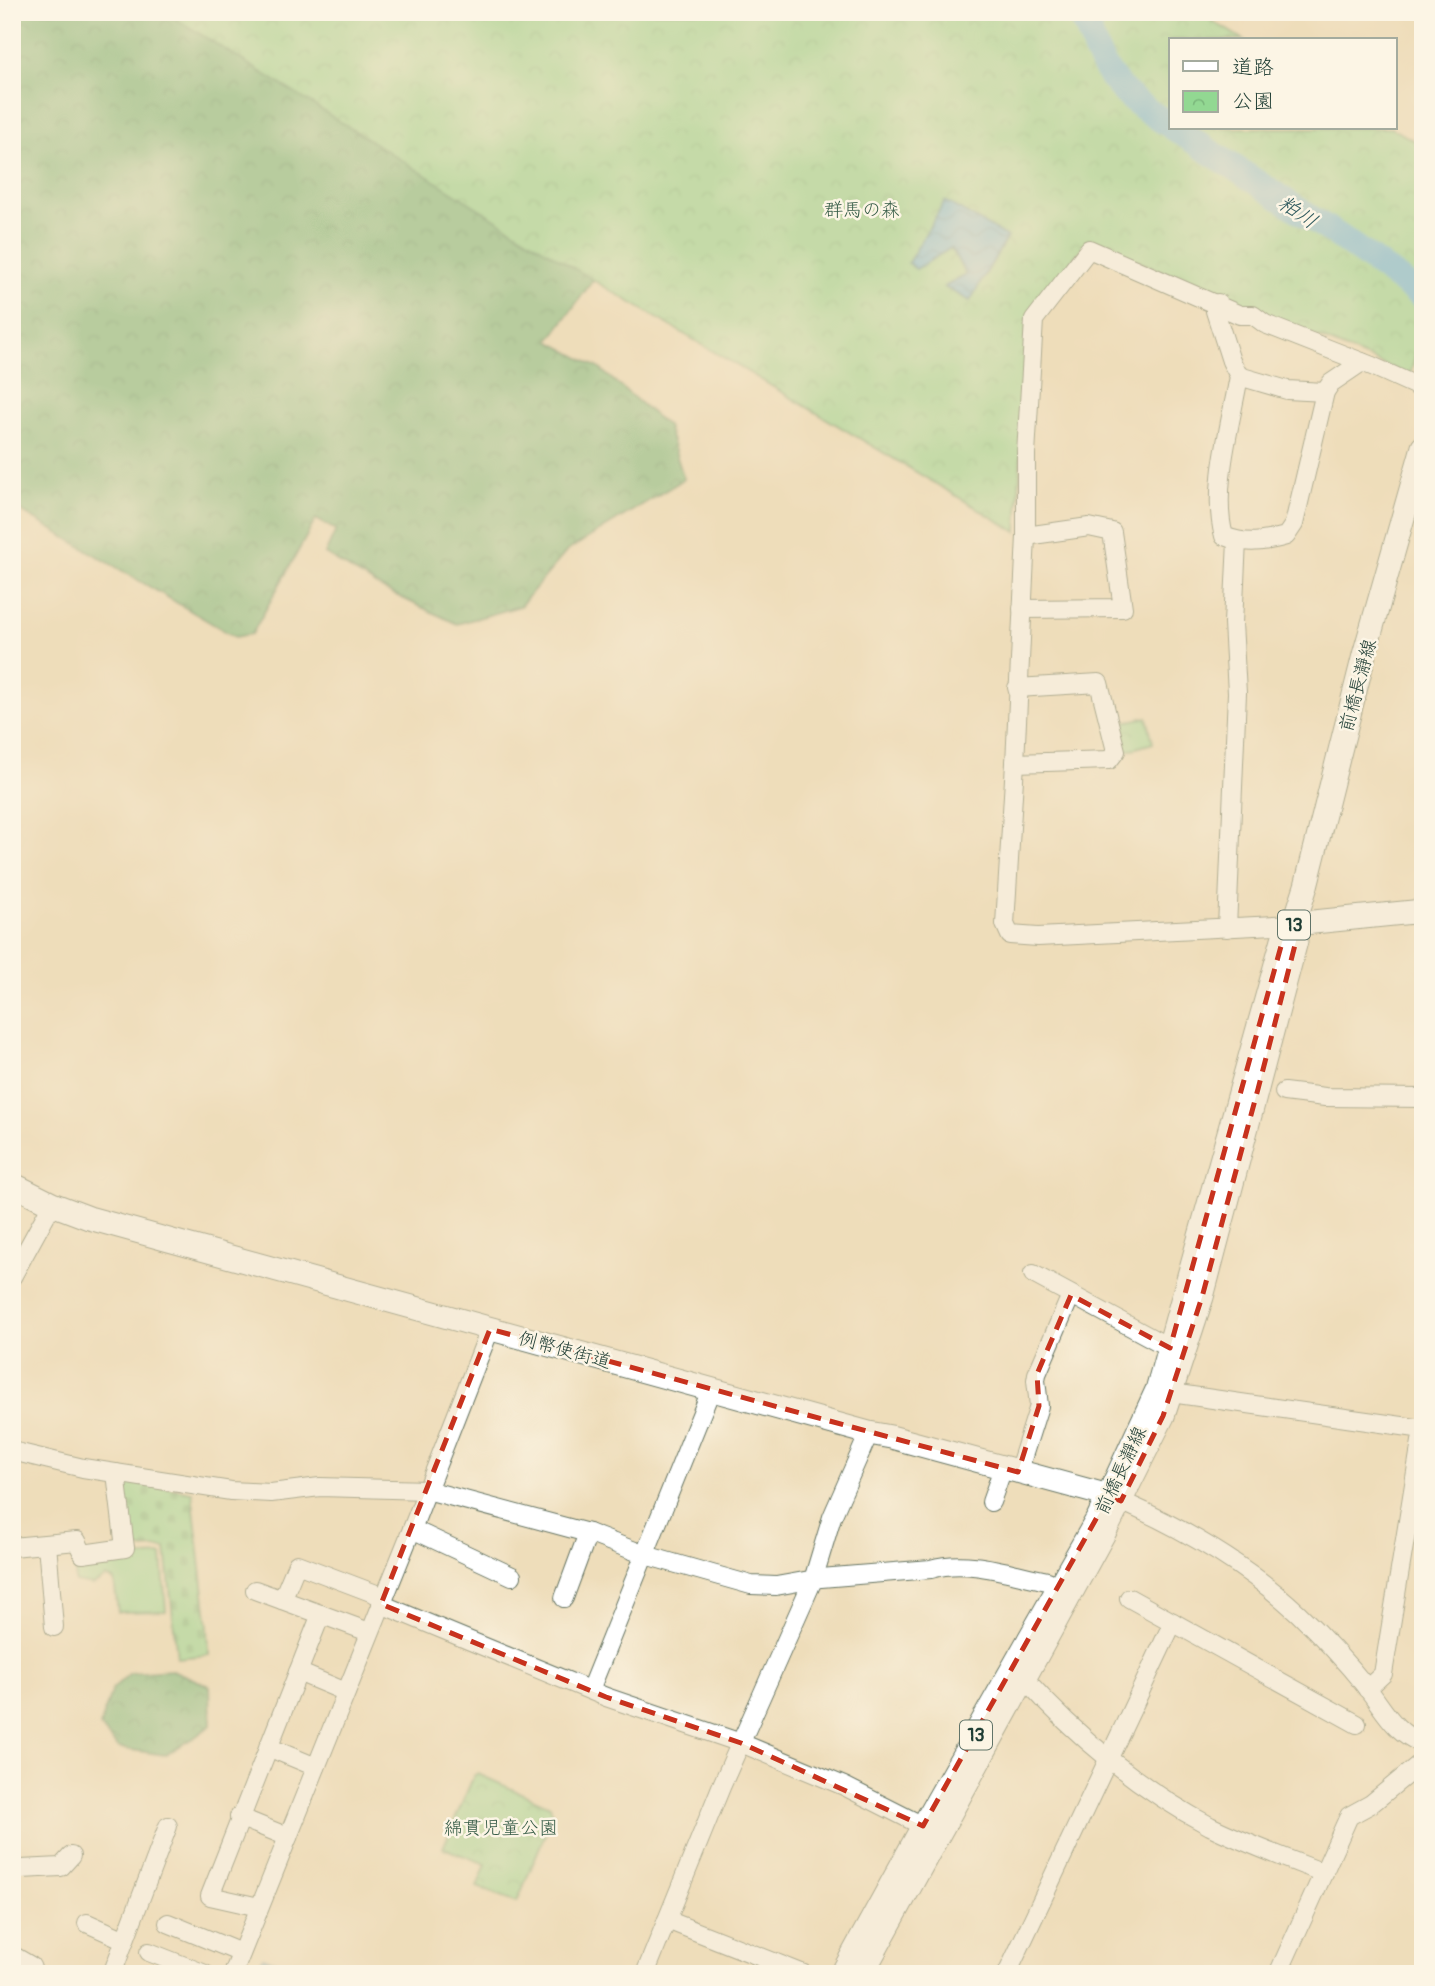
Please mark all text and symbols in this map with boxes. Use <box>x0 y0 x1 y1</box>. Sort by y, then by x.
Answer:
legend <box>1169 38 1396 130</box>
text: 道路 <box>1232 54 1274 81</box>
text: 公園 <box>1232 88 1274 115</box>
water label: 粕川 <box>1273 189 1323 235</box>
park label: 群馬の森 <box>824 198 900 222</box>
street label: 前橋長瀞線 <box>1334 636 1382 734</box>
road number: 13 <box>1278 910 1310 940</box>
street label: 例幣使街道 <box>516 1326 614 1374</box>
street label: 前橋長瀞線 <box>1090 1422 1152 1519</box>
road number: 13 <box>960 1720 992 1750</box>
park label: 綿貫児童公園 <box>444 1816 558 1840</box>

